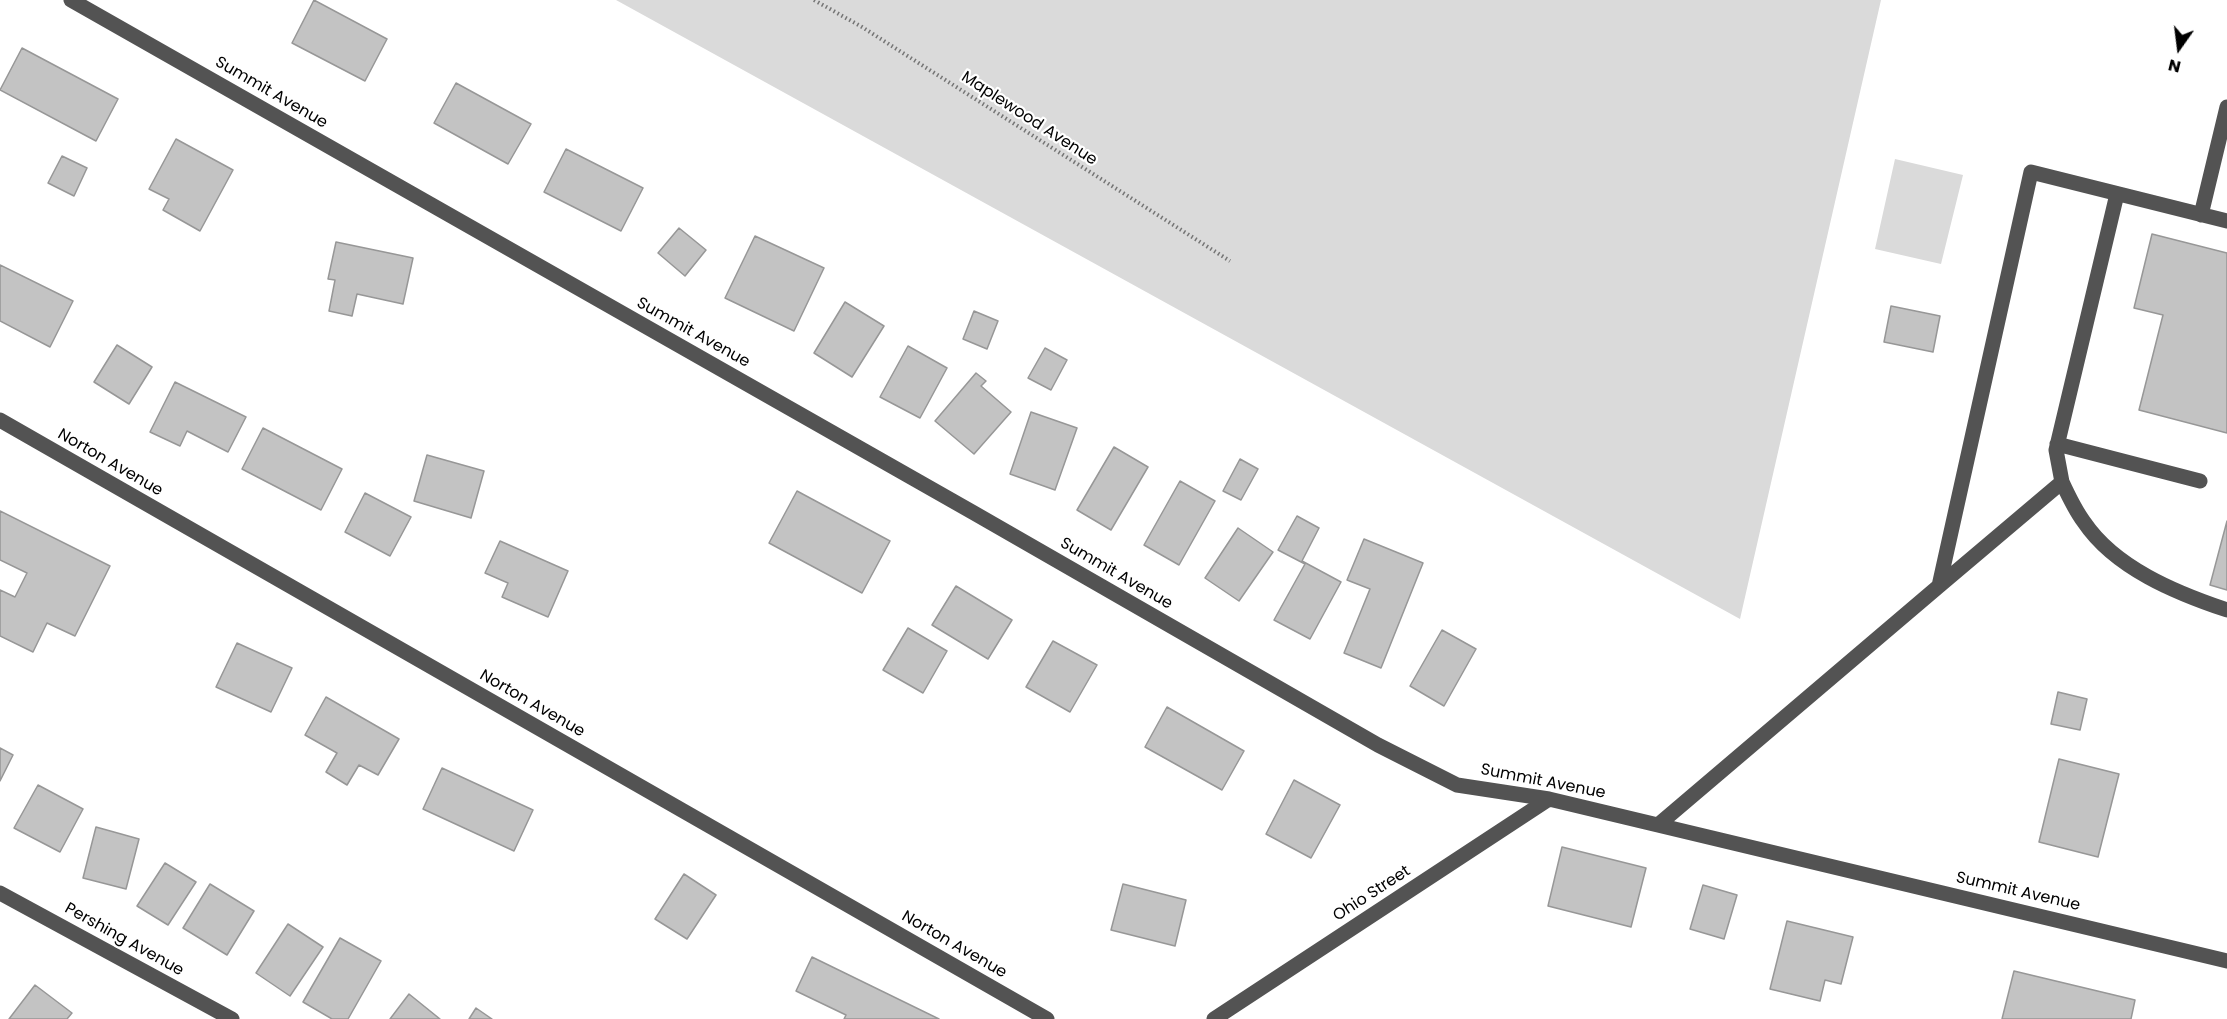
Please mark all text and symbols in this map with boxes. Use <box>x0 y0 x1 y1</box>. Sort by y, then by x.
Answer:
north arrow <box>2149 18 2209 78</box>
street label: Summit Avenue <box>211 53 331 133</box>
text: N <box>2166 53 2183 79</box>
street label: Maplewood Avenue <box>958 68 1100 170</box>
street label: Summit Avenue <box>633 294 753 372</box>
street label: Norton Avenue <box>54 425 166 501</box>
street label: Summit Avenue <box>1056 534 1176 614</box>
street label: Norton Avenue <box>476 666 588 742</box>
street label: Summit Avenue <box>1479 760 1607 804</box>
street label: Ohio Street <box>1330 862 1414 926</box>
street label: Summit Avenue <box>1954 868 2082 916</box>
street label: Pershing Avenue <box>61 899 187 981</box>
street label: Norton Avenue <box>898 907 1010 983</box>

